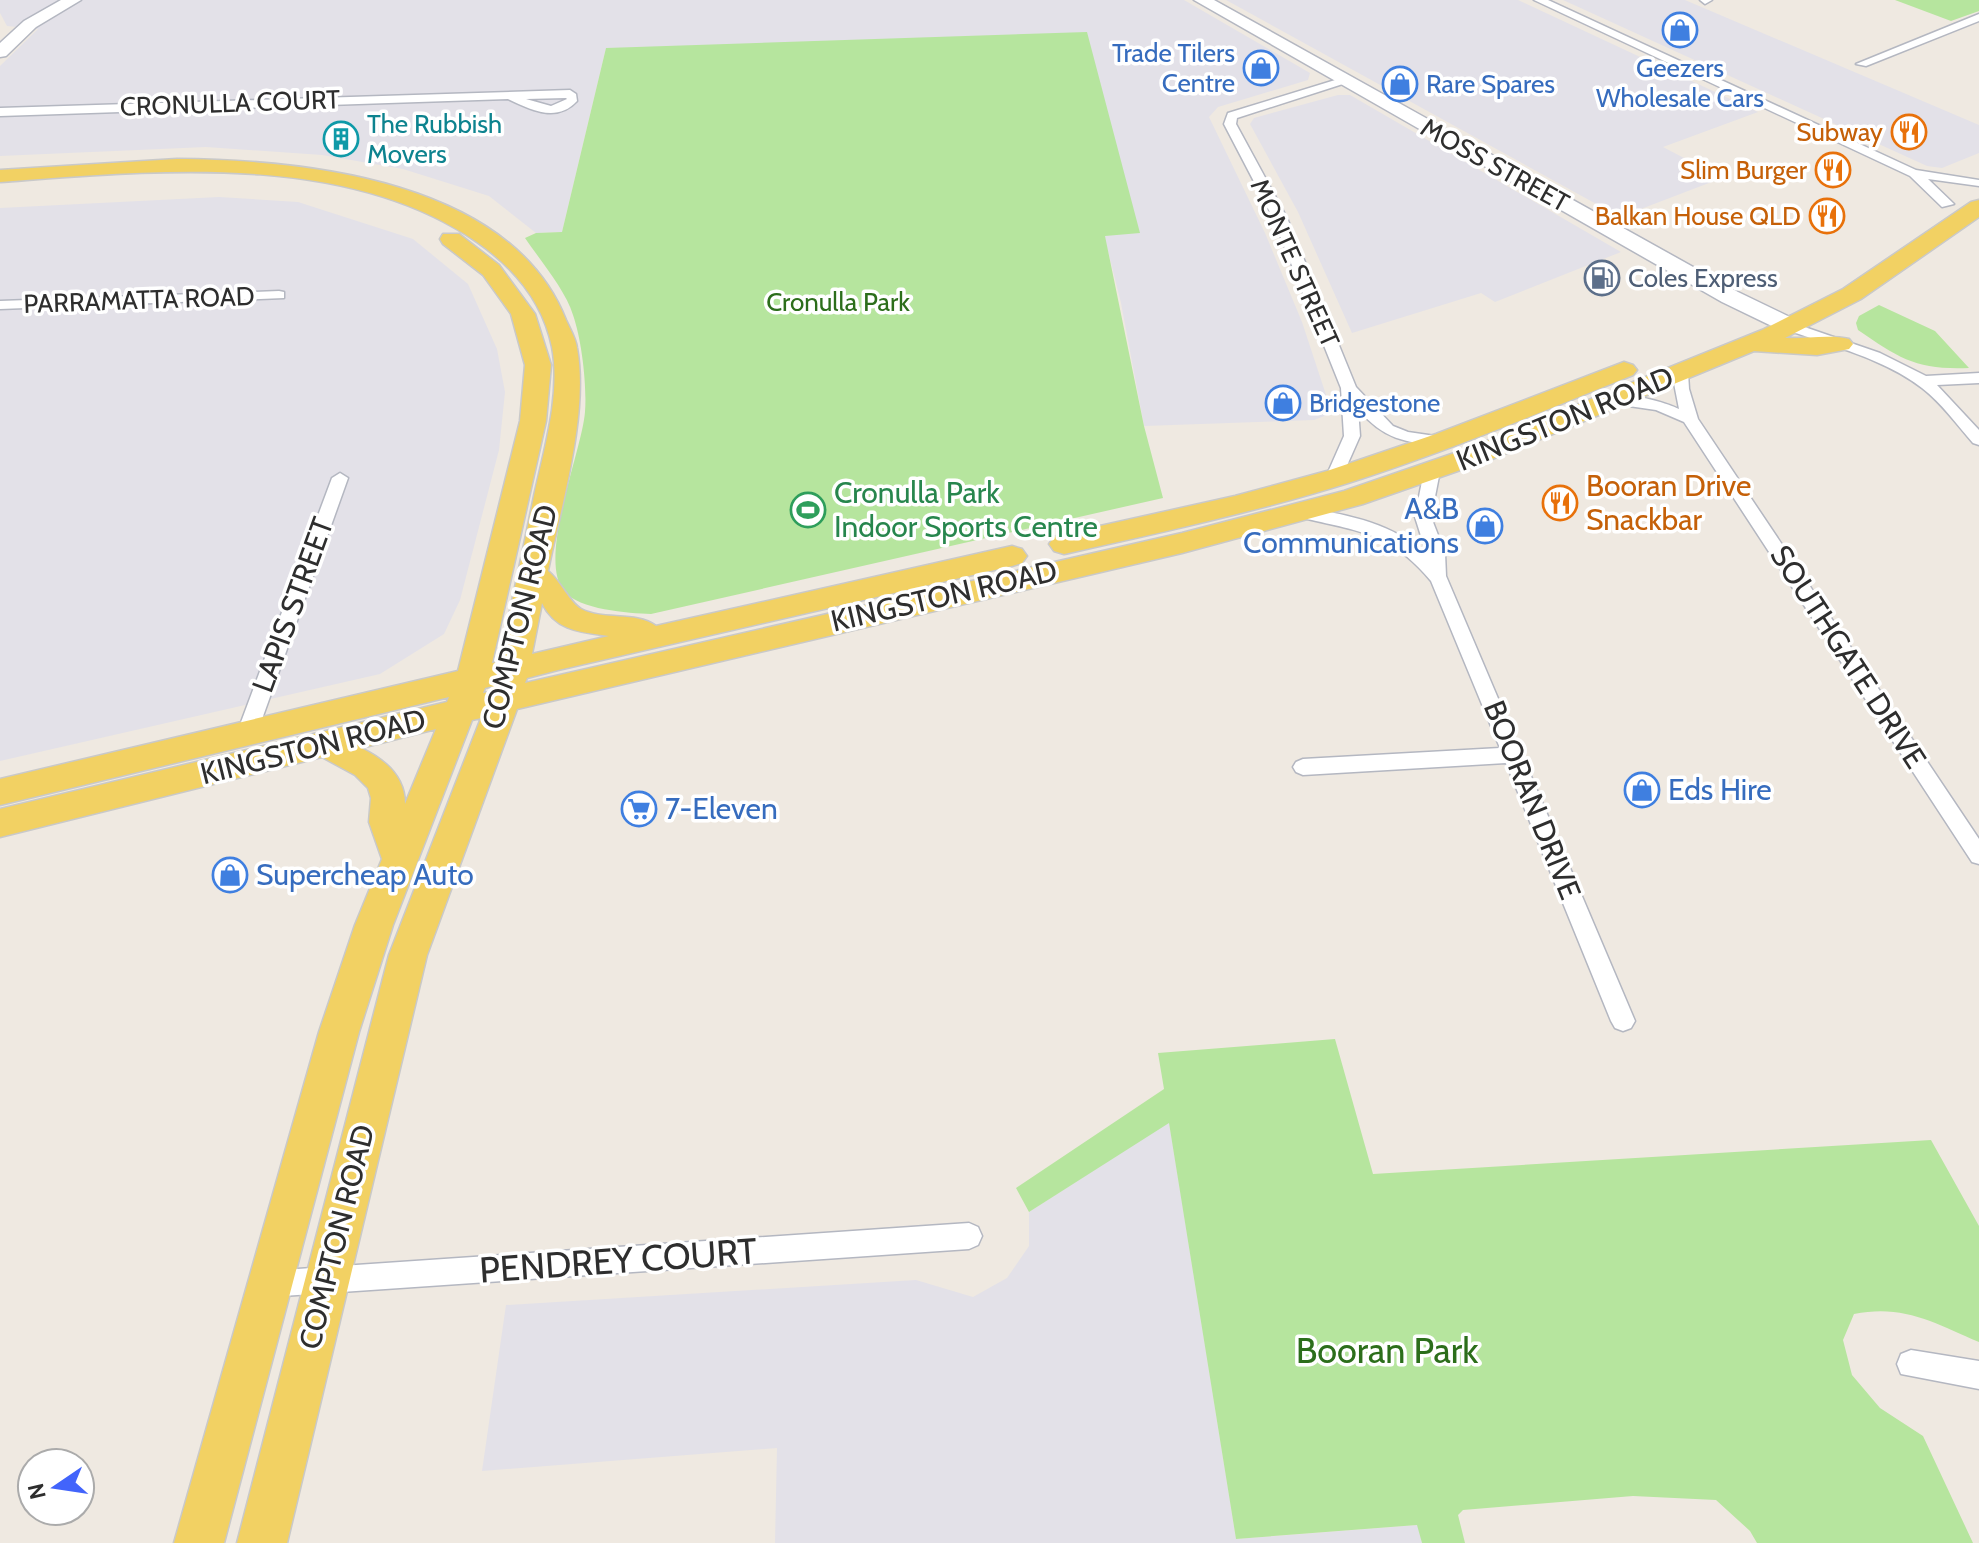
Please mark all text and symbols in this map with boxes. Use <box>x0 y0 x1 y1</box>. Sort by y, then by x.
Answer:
shop icon: Geezers Wholesale Cars <box>1661 11 1699 49</box>
place label: Trade Tilers Centre <box>1112 37 1235 99</box>
shop icon: Trade Tilers Centre <box>1242 49 1280 87</box>
place label: Geezers Wholesale Cars <box>1596 52 1764 114</box>
shop icon: Rare Spares <box>1381 65 1419 103</box>
place label: Rare Spares <box>1426 68 1555 100</box>
street label: CRONULLA COURT <box>119 83 341 123</box>
place label: The Rubbish Movers <box>367 108 502 170</box>
street label: MOSS STREET <box>1415 111 1575 219</box>
restaurant icon: Subway <box>1890 113 1928 151</box>
place label: Subway <box>1796 116 1883 148</box>
building icon: The Rubbish Movers <box>322 120 360 158</box>
restaurant icon: Slim Burger <box>1814 151 1852 189</box>
place label: Slim Burger <box>1680 154 1808 186</box>
street label: MONTE STREET <box>1244 174 1346 352</box>
restaurant icon: Balkan House QLD <box>1808 197 1846 235</box>
place label: Balkan House QLD <box>1595 200 1801 232</box>
fuel station icon: Coles Express <box>1583 259 1621 297</box>
place label: Coles Express <box>1628 262 1778 294</box>
street label: PARRAMATTA ROAD <box>23 280 255 320</box>
park label: Cronulla Park <box>766 286 910 318</box>
street label: KINGSTON ROAD <box>1451 358 1679 479</box>
shop icon: Bridgestone <box>1264 384 1302 422</box>
place label: Bridgestone <box>1309 387 1440 419</box>
place label: Booran Drive Snackbar <box>1586 467 1751 538</box>
place label: Cronulla Park Indoor Sports Centre <box>834 474 1098 545</box>
restaurant icon: Booran Drive Snackbar <box>1541 484 1579 522</box>
place label: A&B Communications <box>1243 490 1459 561</box>
sports icon: Cronulla Park Indoor Sports Centre <box>789 491 827 529</box>
street label: COMPTON ROAD <box>474 501 565 733</box>
shop icon: A&B Communications <box>1466 507 1504 545</box>
street label: LAPIS STREET <box>244 512 341 697</box>
street label: SOUTHGATE DRIVE <box>1763 538 1934 775</box>
street label: KINGSTON ROAD <box>827 552 1061 640</box>
street label: BOORAN DRIVE <box>1476 695 1589 905</box>
street label: KINGSTON ROAD <box>196 701 429 792</box>
shop icon: Eds Hire <box>1623 771 1661 809</box>
place label: Eds Hire <box>1668 771 1772 808</box>
supermarket icon: 7-Eleven <box>620 790 658 828</box>
place label: 7-Eleven <box>665 790 778 827</box>
shop icon: Supercheap Auto <box>211 856 249 894</box>
place label: Supercheap Auto <box>256 856 474 893</box>
street label: COMPTON ROAD <box>291 1121 382 1353</box>
street label: PENDREY COURT <box>478 1228 758 1292</box>
park label: Booran Park <box>1296 1328 1479 1372</box>
north arrow <box>16 1447 96 1527</box>
text: N <box>22 1481 52 1502</box>

